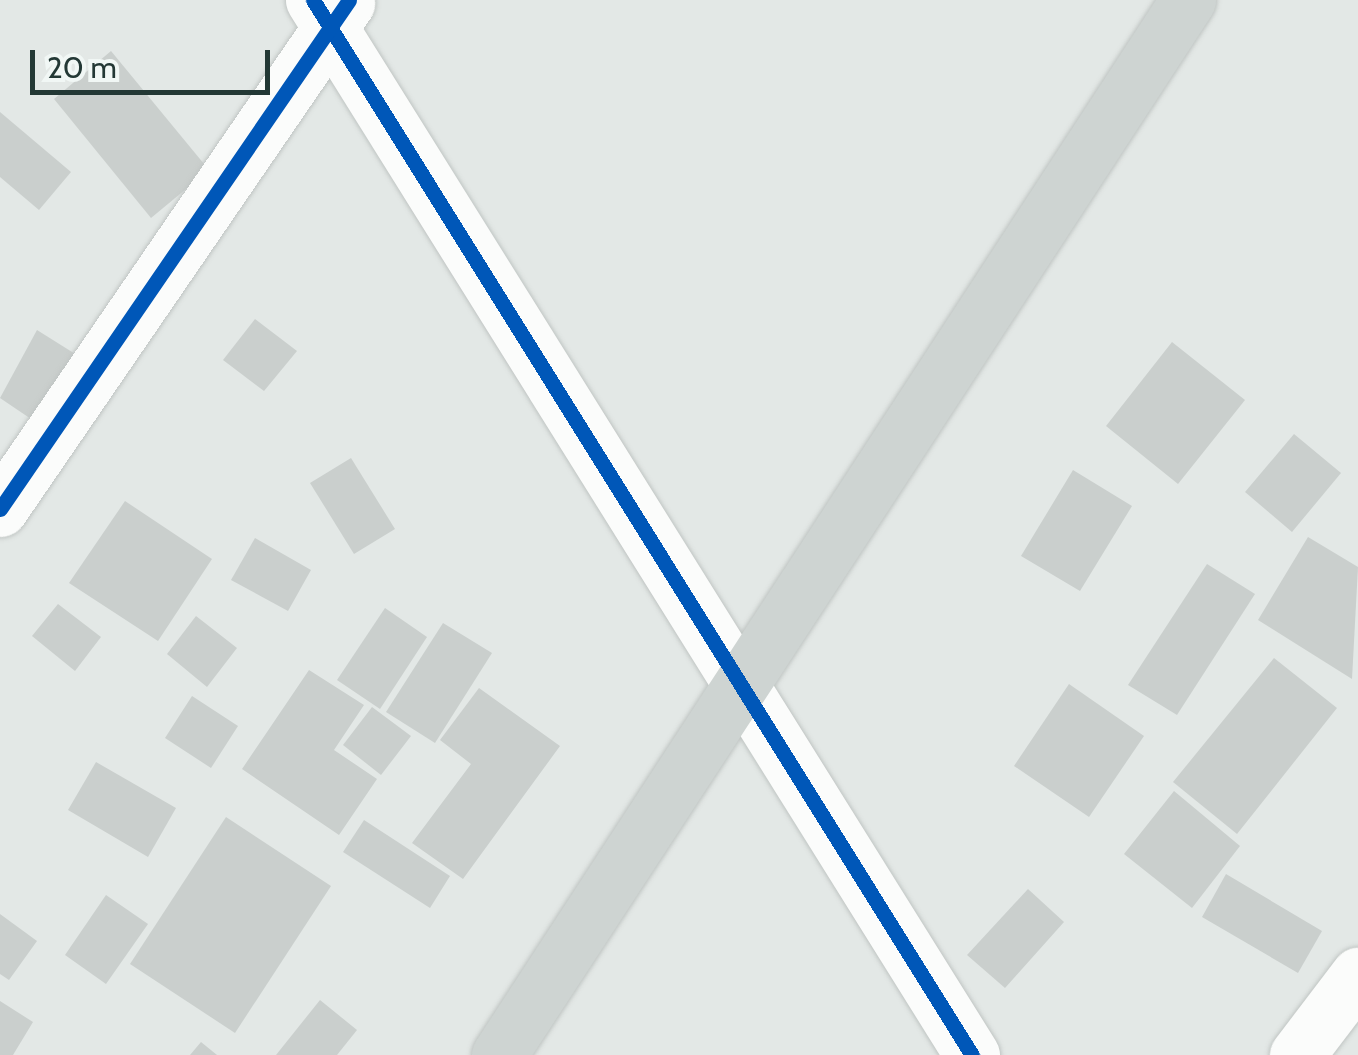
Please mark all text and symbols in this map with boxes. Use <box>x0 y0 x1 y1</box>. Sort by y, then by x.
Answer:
scale bar <box>35 30 275 92</box>
text: 20 m <box>47 49 117 86</box>

